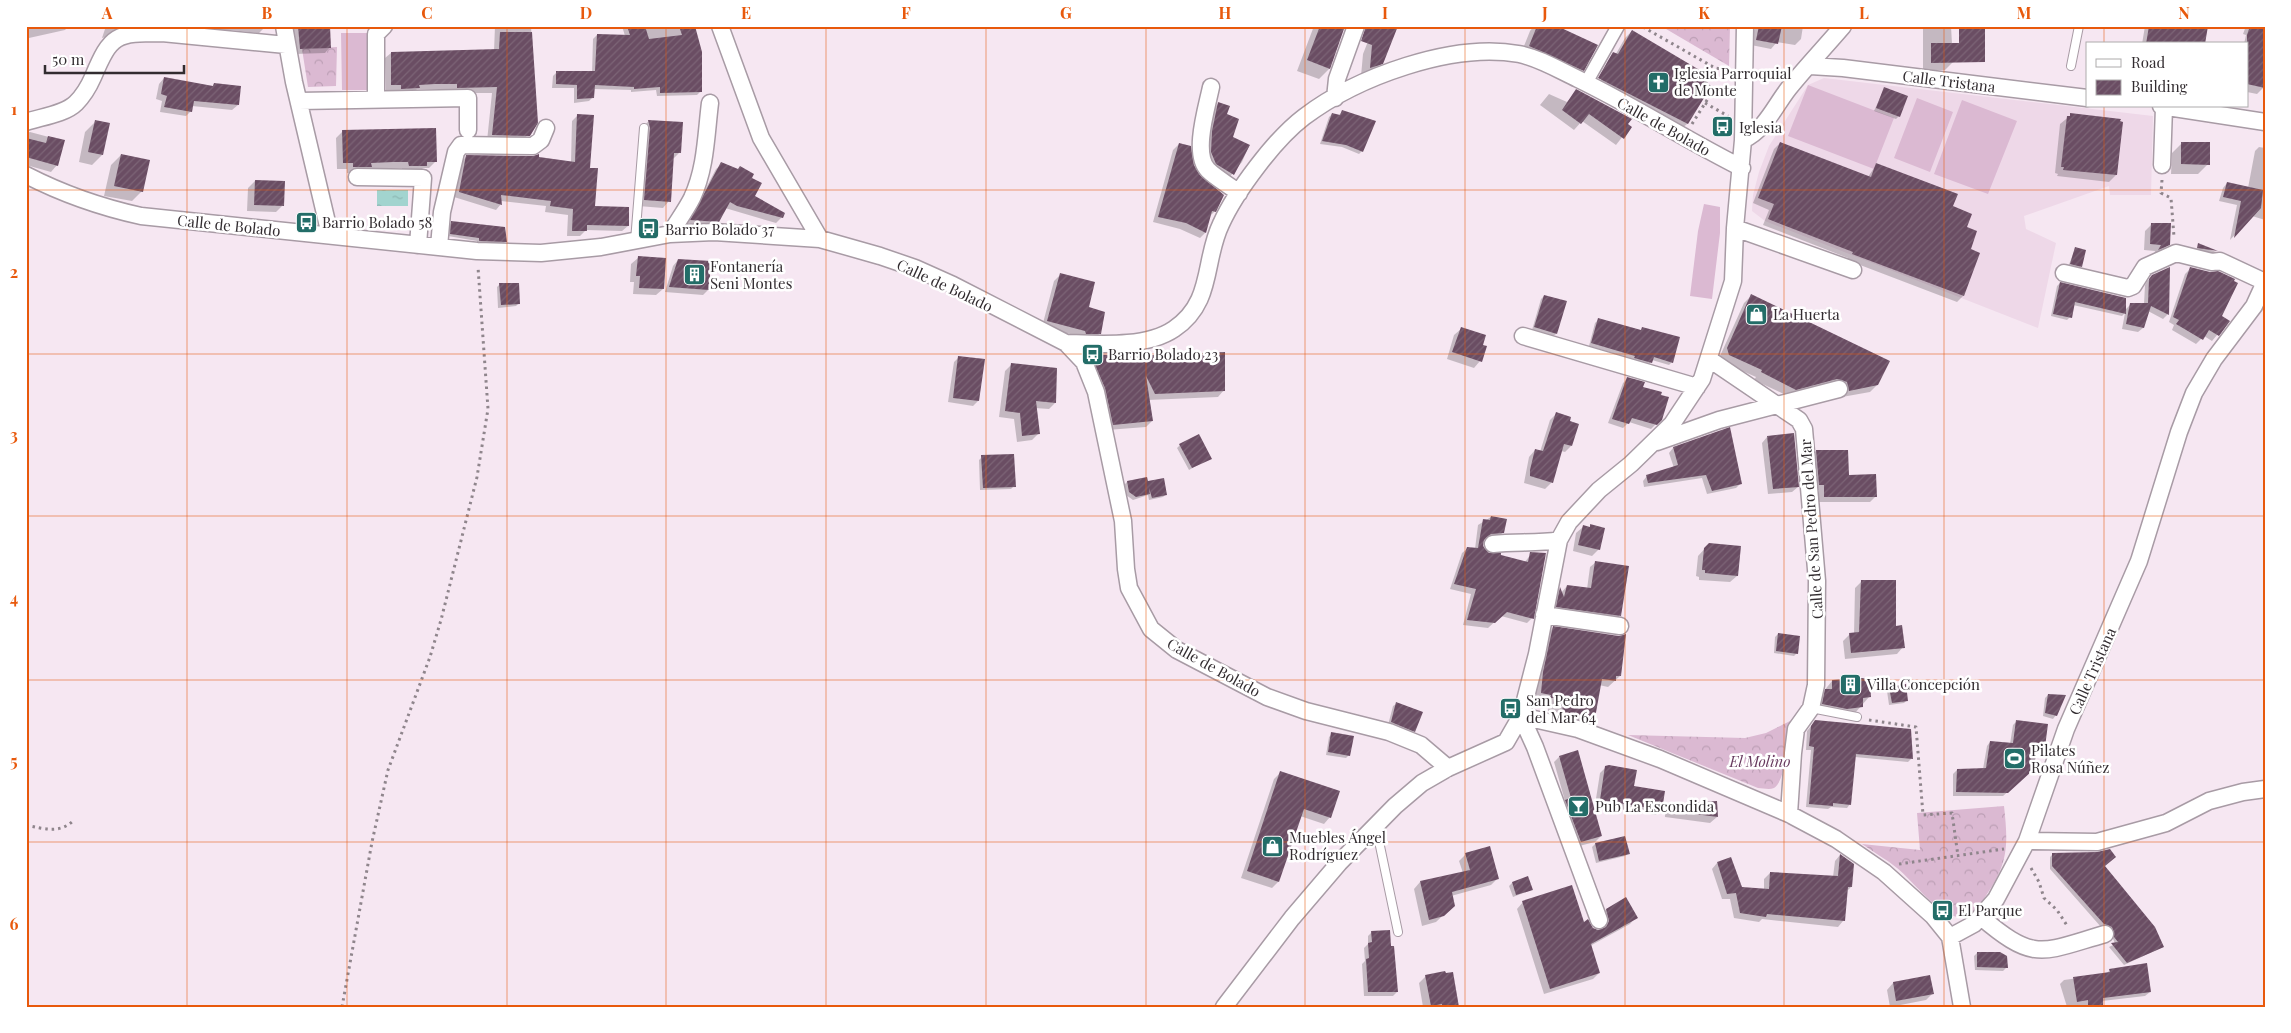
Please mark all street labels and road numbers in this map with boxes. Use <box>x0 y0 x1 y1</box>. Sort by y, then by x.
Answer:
street label: Calle Tristana <box>1901 65 1997 97</box>
street label: Calle de Bolado <box>1614 92 1714 160</box>
street label: Calle de Bolado <box>176 210 282 240</box>
street label: Calle de Bolado <box>894 254 996 316</box>
street label: Calle de San Pedro del Mar <box>1795 438 1827 620</box>
street label: Calle Tristana <box>2064 624 2120 718</box>
street label: Calle de Bolado <box>1164 633 1264 701</box>

